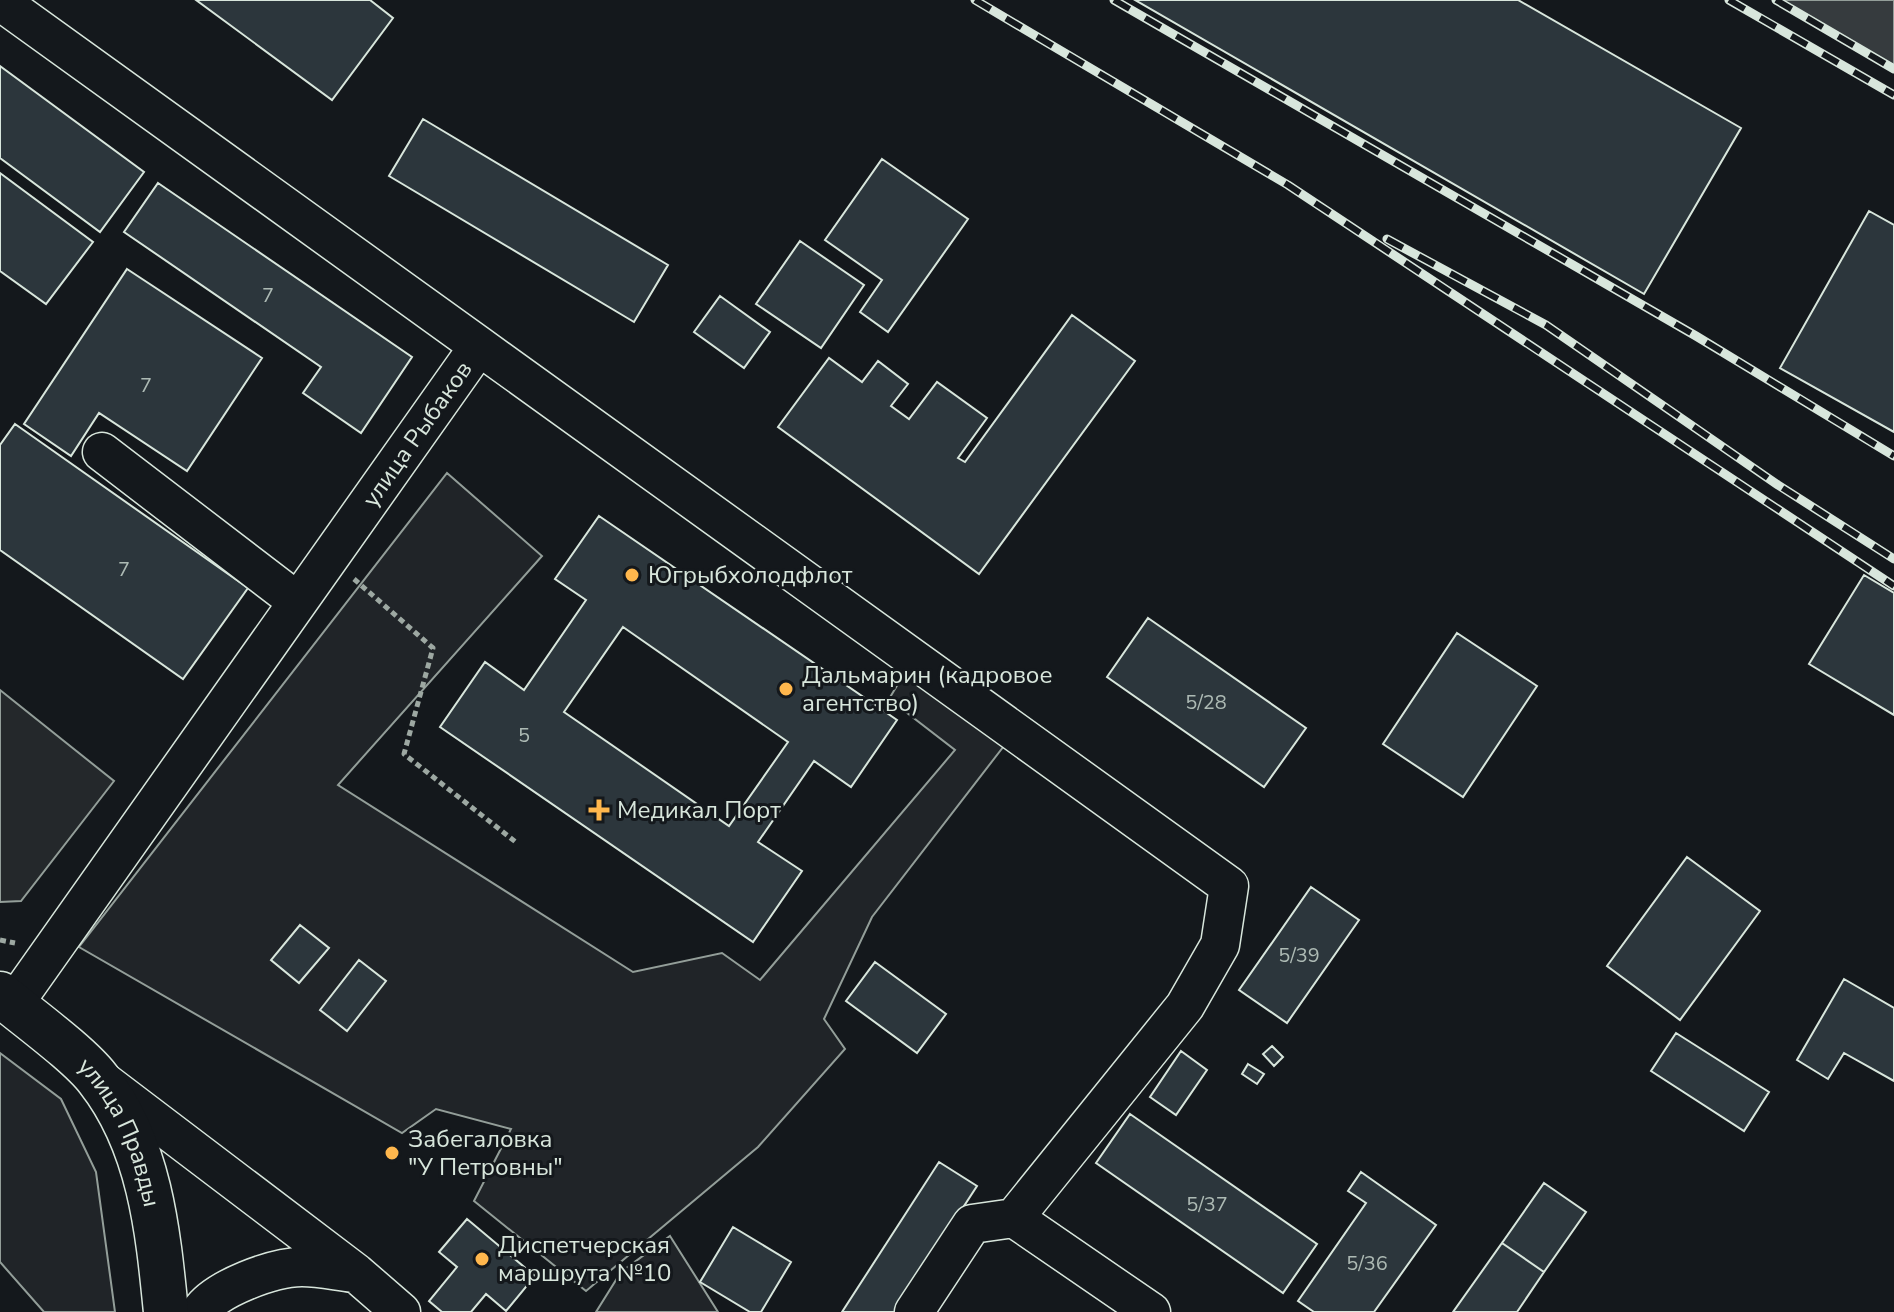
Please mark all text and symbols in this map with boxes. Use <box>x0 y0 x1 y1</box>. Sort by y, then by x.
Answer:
house number: 7 <box>262 282 274 309</box>
street label: улица Рыбаков <box>355 355 479 513</box>
house number: 7 <box>140 372 152 399</box>
house number: 7 <box>118 556 130 583</box>
place label: Югрыбхолодфлот <box>648 559 853 591</box>
marker: Югрыбхолодфлот <box>623 566 641 584</box>
place label: Дальмарин (кадровое агентство) <box>802 659 1052 719</box>
marker: Дальмарин (кадровое агентство) <box>777 680 795 698</box>
house number: 5/28 <box>1185 689 1227 716</box>
house number: 5 <box>518 722 530 749</box>
place label: Медикал Порт <box>617 794 781 826</box>
marker: Медикал Порт <box>588 799 610 821</box>
house number: 5/39 <box>1278 942 1320 969</box>
street label: улица Правды <box>71 1050 168 1210</box>
place label: Забегаловка "У Петровны" <box>408 1123 563 1183</box>
marker: Забегаловка "У Петровны" <box>383 1144 401 1162</box>
house number: 5/37 <box>1186 1191 1228 1218</box>
place label: Диспетчерская маршрута №10 <box>498 1229 671 1289</box>
marker: Диспетчерская маршрута №10 <box>473 1250 491 1268</box>
house number: 5/36 <box>1346 1250 1388 1277</box>

